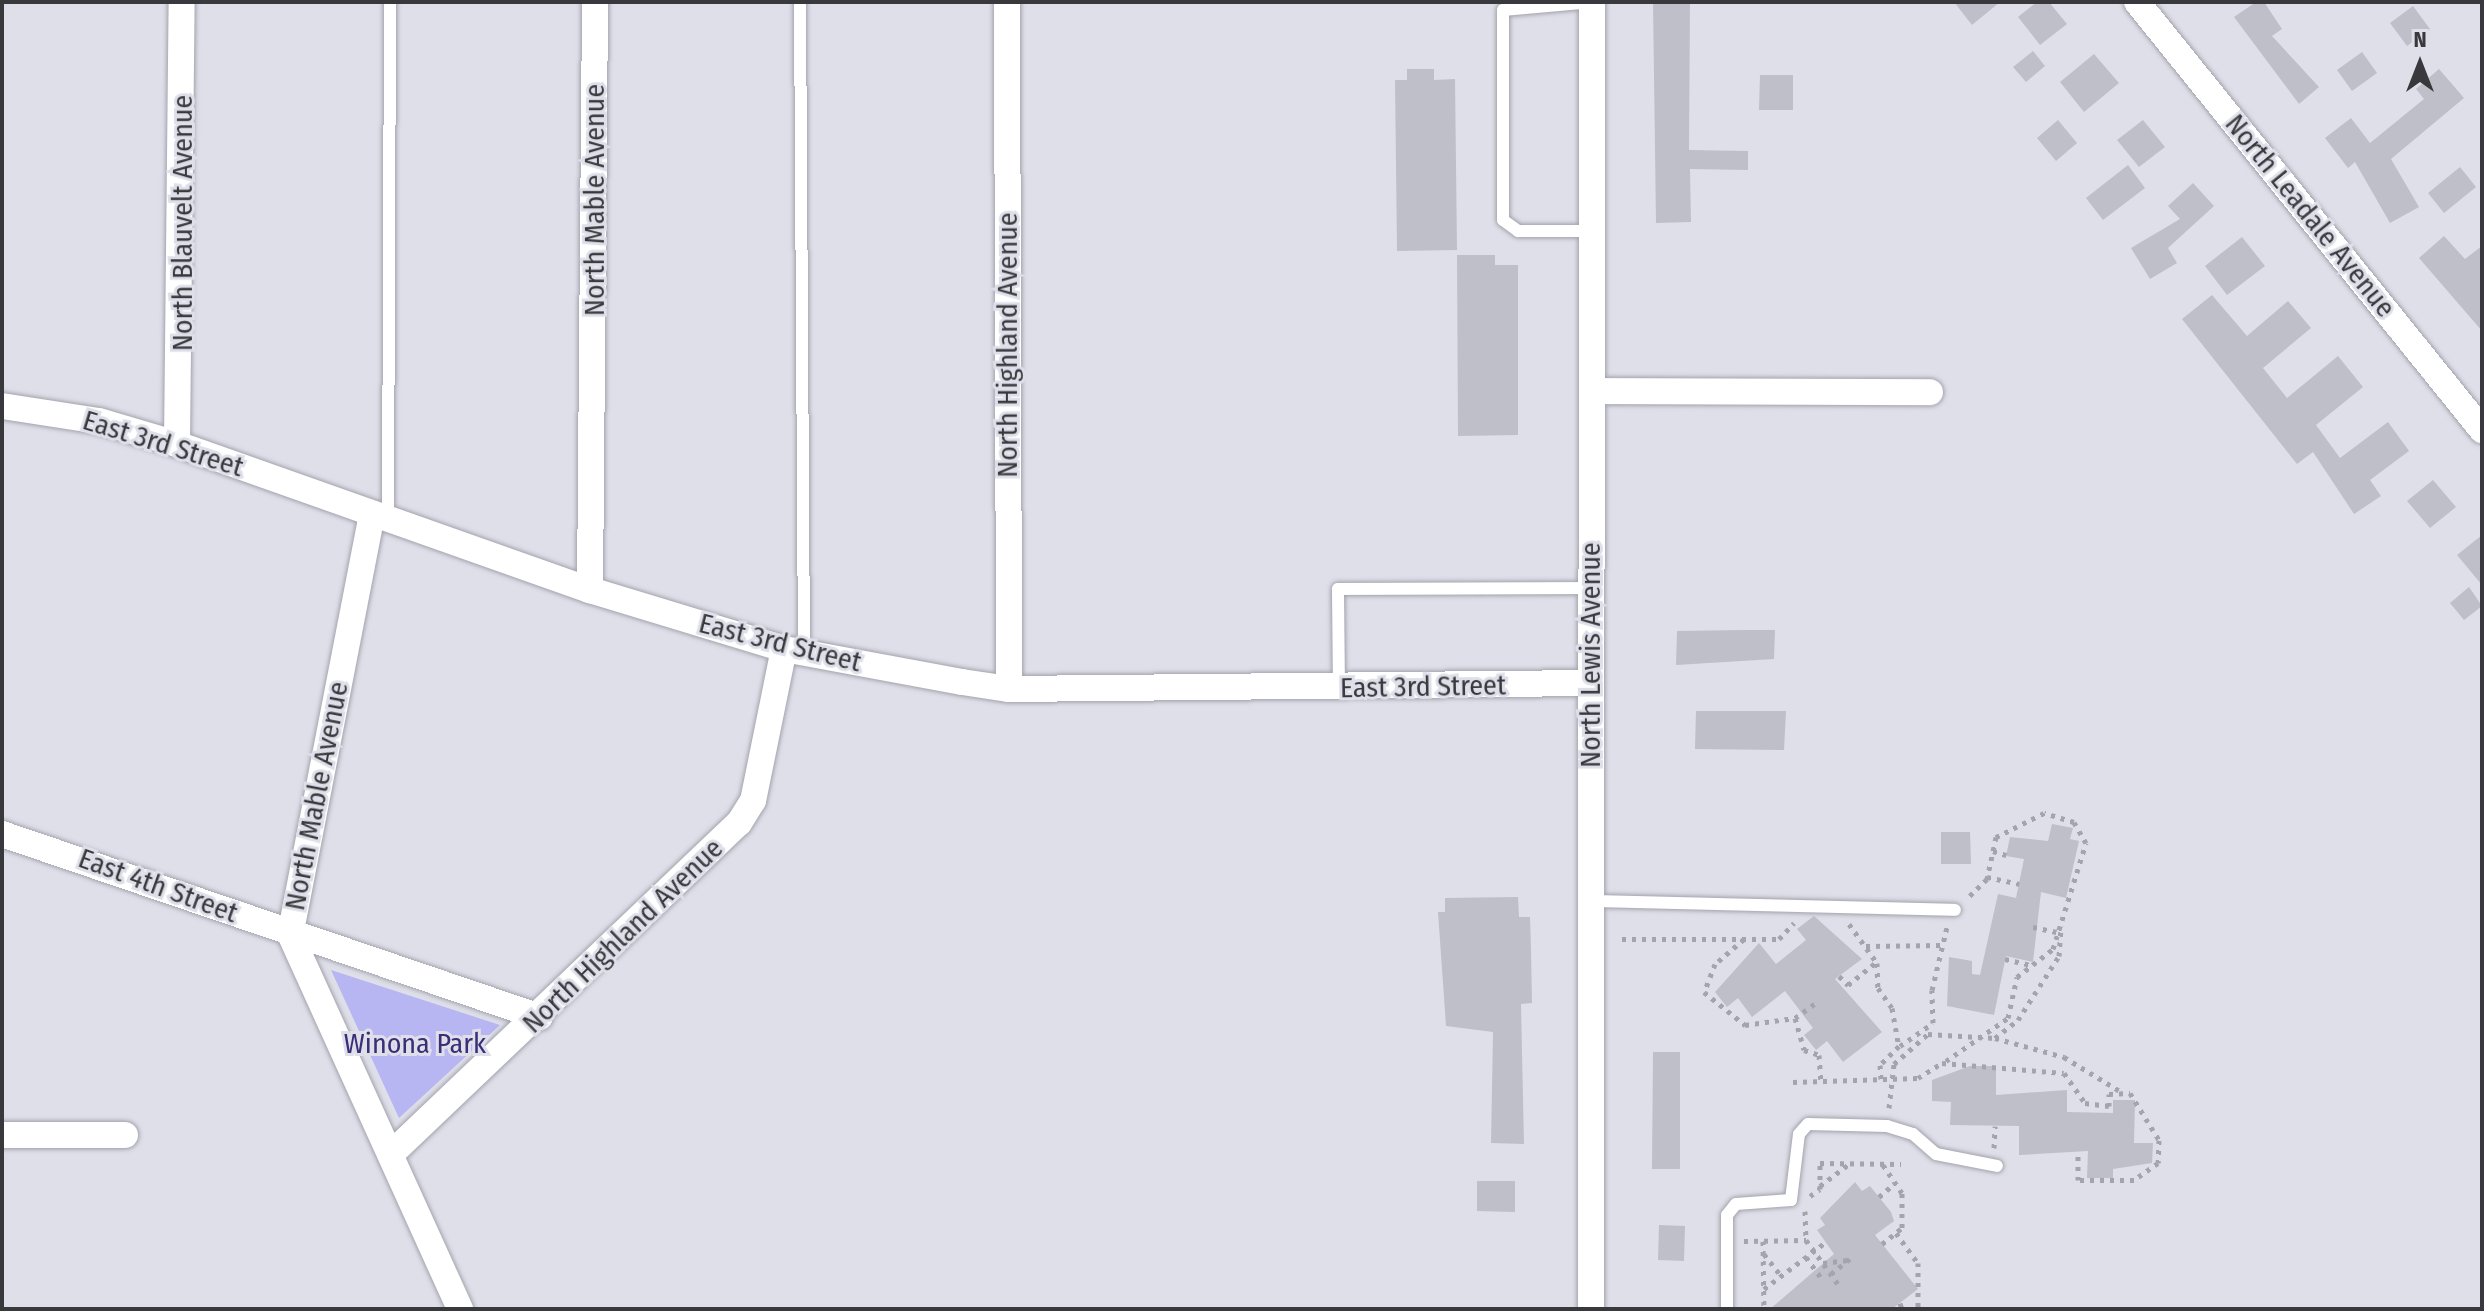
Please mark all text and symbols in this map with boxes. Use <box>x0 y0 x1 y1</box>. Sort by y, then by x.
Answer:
north arrow <box>2380 24 2460 104</box>
text: N <box>2413 26 2427 53</box>
street label: North Mable Avenue <box>578 84 612 316</box>
street label: North Blauvelt Avenue <box>166 95 200 351</box>
street label: North Leadale Avenue <box>2218 108 2402 324</box>
street label: North Highland Avenue <box>991 212 1025 478</box>
street label: East 3rd Street <box>79 404 247 484</box>
street label: North Lewis Avenue <box>1574 542 1608 768</box>
street label: East 3rd Street <box>695 607 865 679</box>
street label: East 3rd Street <box>1340 669 1506 705</box>
street label: North Mable Avenue <box>278 679 356 913</box>
street label: North Highland Avenue <box>516 832 730 1040</box>
street label: East 4th Street <box>74 842 242 930</box>
park label: Winona Park <box>344 1027 486 1061</box>

